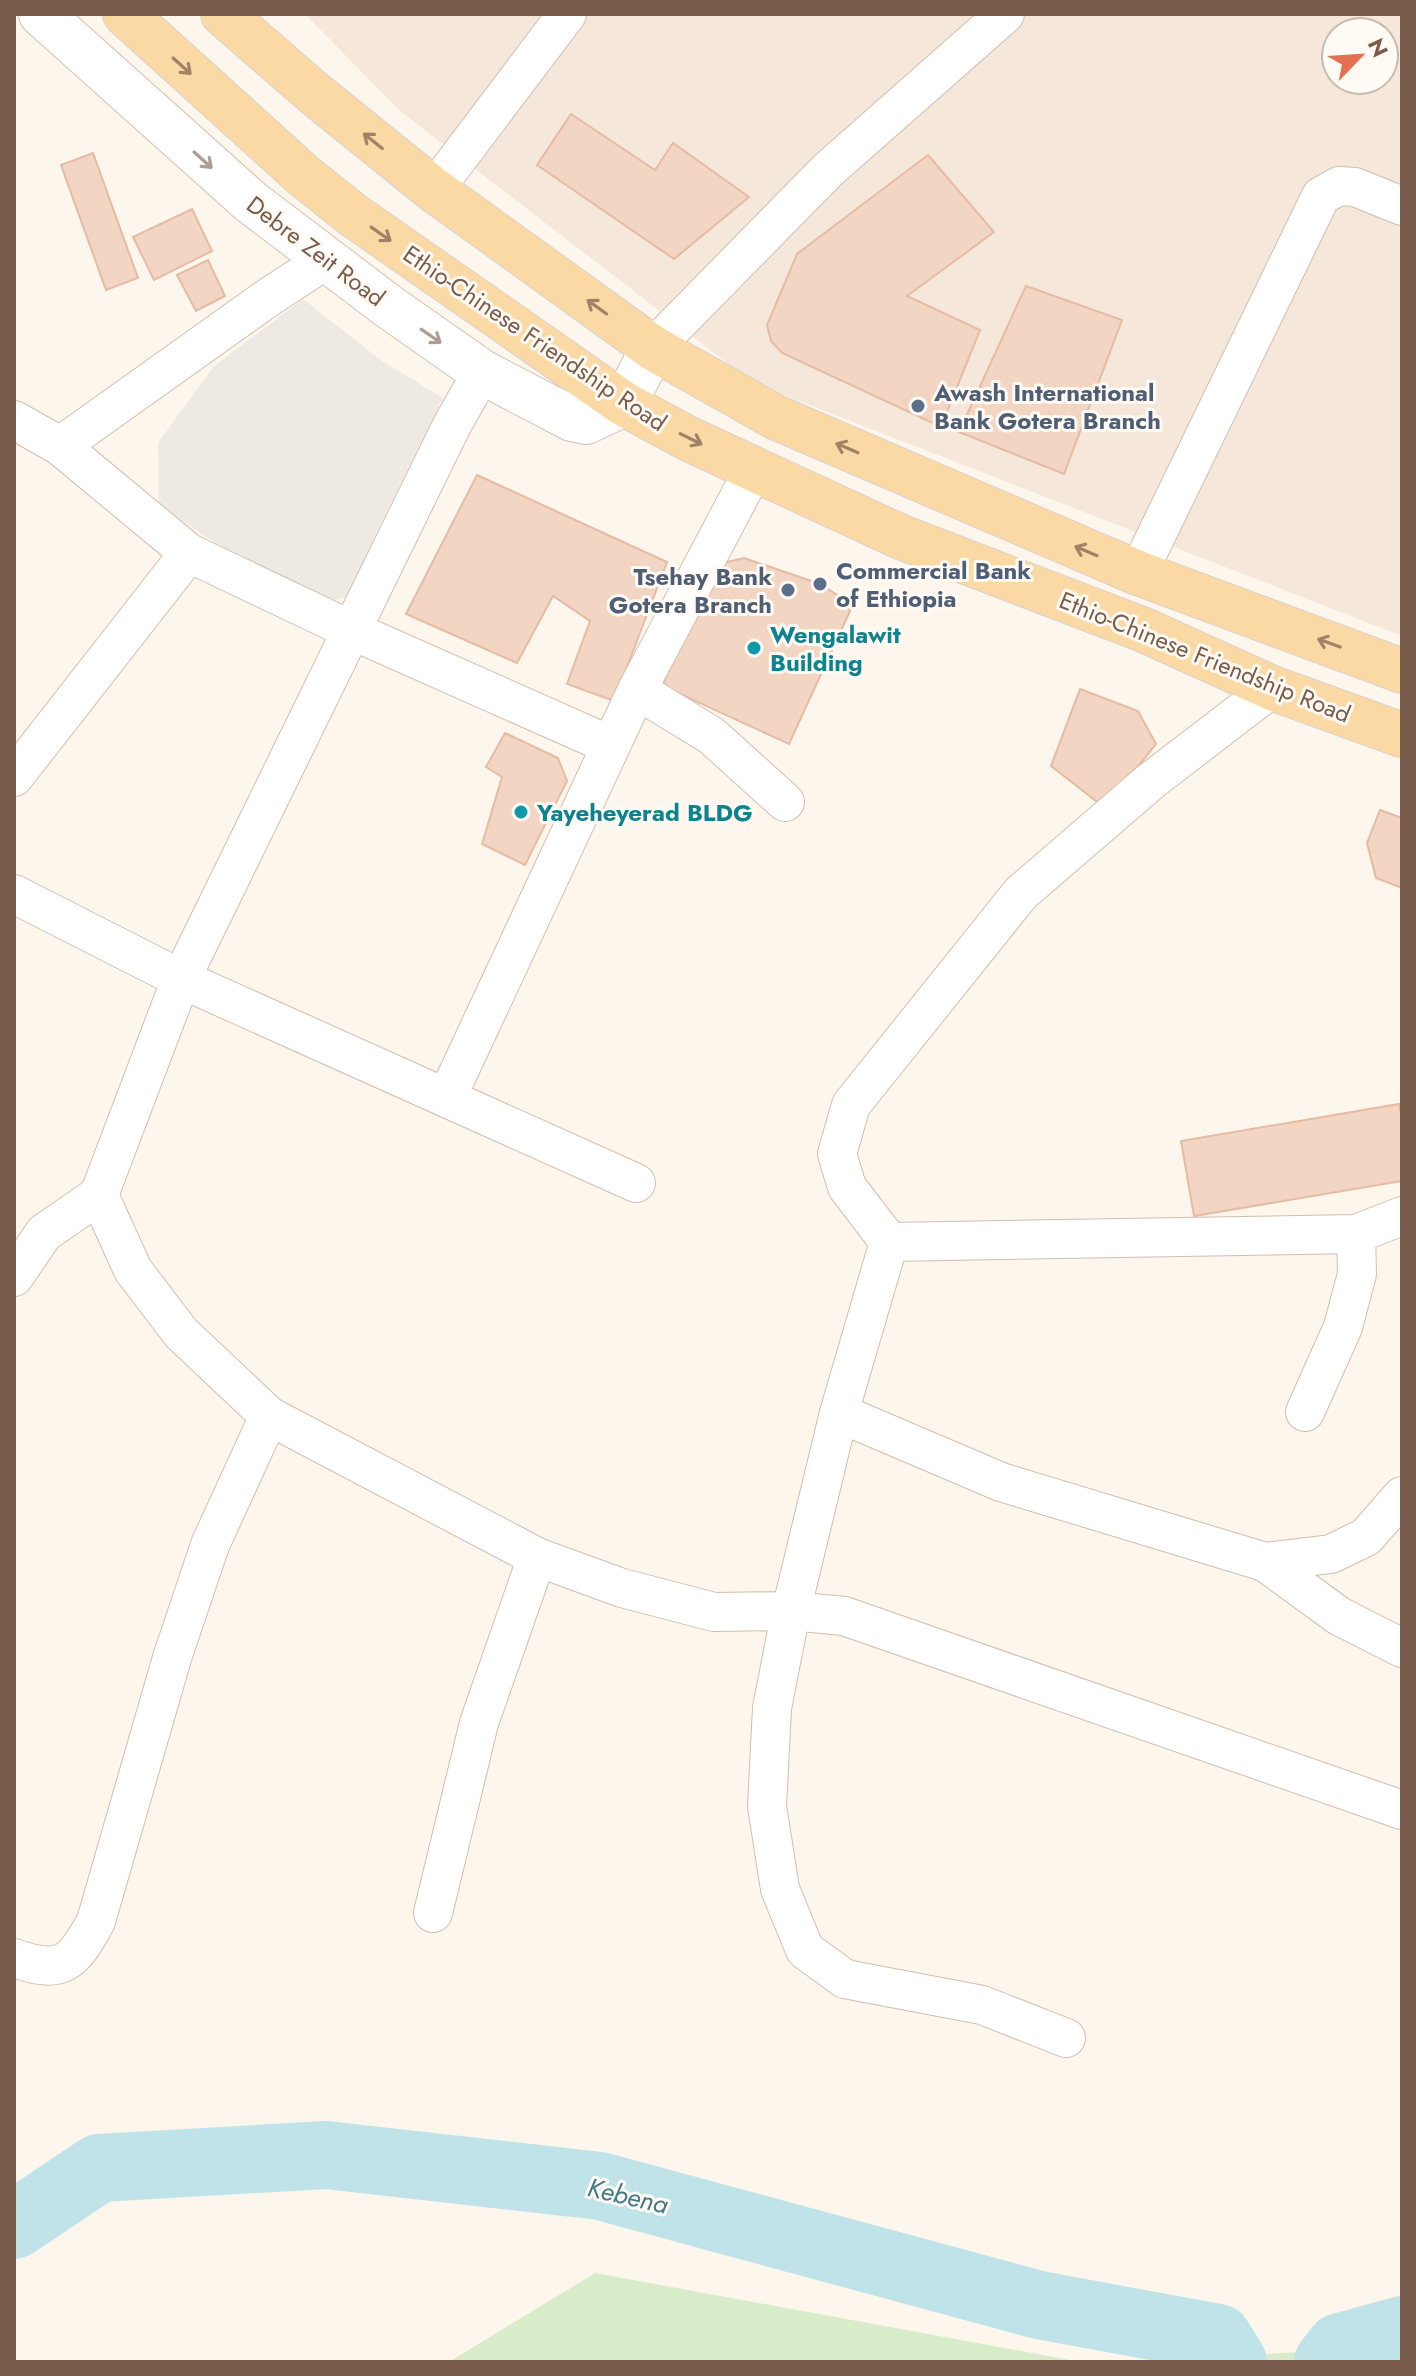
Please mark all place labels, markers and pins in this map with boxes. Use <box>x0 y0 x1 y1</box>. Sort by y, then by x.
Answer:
place label: Awash International Bank Gotera Branch <box>933 375 1161 438</box>
marker: Awash International Bank Gotera Branch <box>909 397 927 415</box>
place label: Commercial Bank of Ethiopia <box>836 553 1031 616</box>
place label: Tsehay Bank Gotera Branch <box>609 559 772 622</box>
marker: Commercial Bank of Ethiopia <box>811 575 829 593</box>
marker: Tsehay Bank Gotera Branch <box>779 581 797 599</box>
place label: Wengalawit Building <box>770 617 901 680</box>
marker: Wengalawit Building <box>745 639 763 657</box>
place label: Yayeheyerad BLDG <box>536 795 753 830</box>
marker: Yayeheyerad BLDG <box>512 803 530 821</box>

